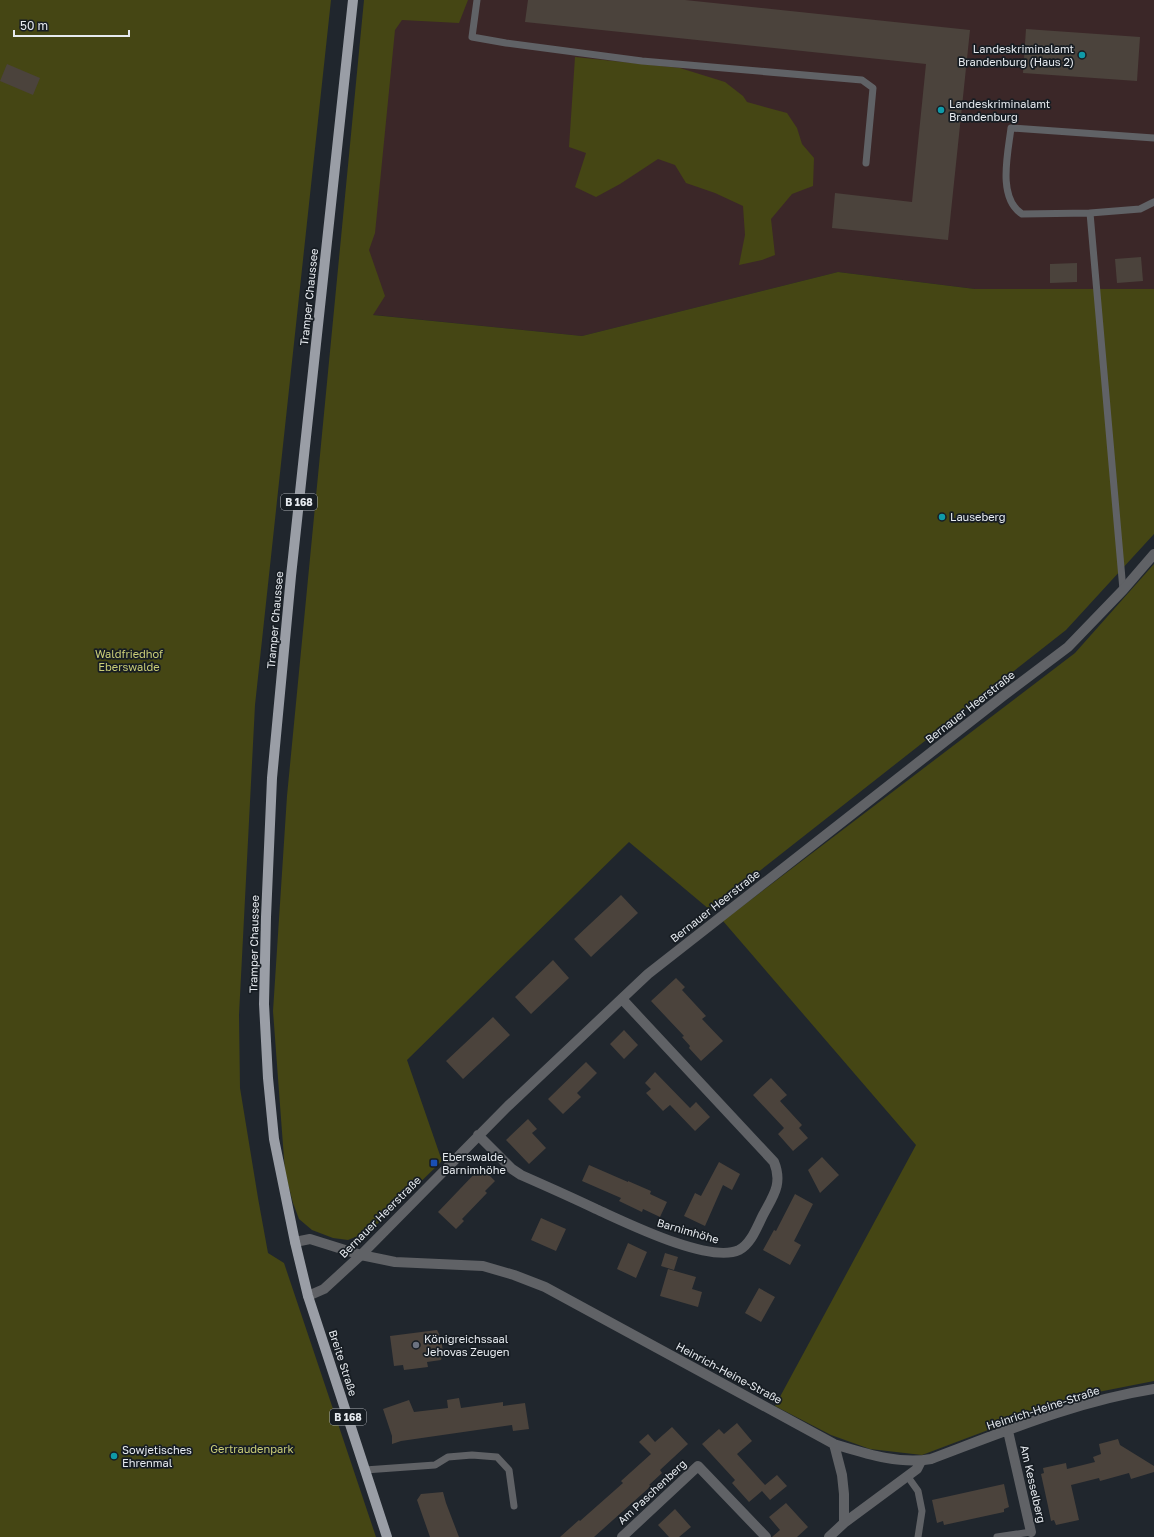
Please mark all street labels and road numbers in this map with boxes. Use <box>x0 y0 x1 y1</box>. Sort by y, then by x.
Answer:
street label: Tramper Chaussee <box>297 248 320 346</box>
road number: B 168 <box>281 494 317 510</box>
street label: Tramper Chaussee <box>264 571 285 669</box>
street label: Bernauer Heerstraße <box>922 668 1017 746</box>
street label: Bernauer Heerstraße <box>667 867 762 945</box>
street label: Tramper Chaussee <box>246 895 261 993</box>
street label: Bernauer Heerstraße <box>336 1173 423 1260</box>
street label: Barnimhöhe <box>656 1215 721 1246</box>
street label: Breite Straße <box>327 1328 360 1398</box>
street label: Heinrich-Heine-Straße <box>674 1339 784 1406</box>
street label: Heinrich-Heine-Straße <box>985 1383 1101 1432</box>
road number: B 168 <box>330 1409 366 1425</box>
street label: Am Kesselberg <box>1018 1444 1049 1524</box>
street label: Am Paschenberg <box>615 1457 689 1527</box>

